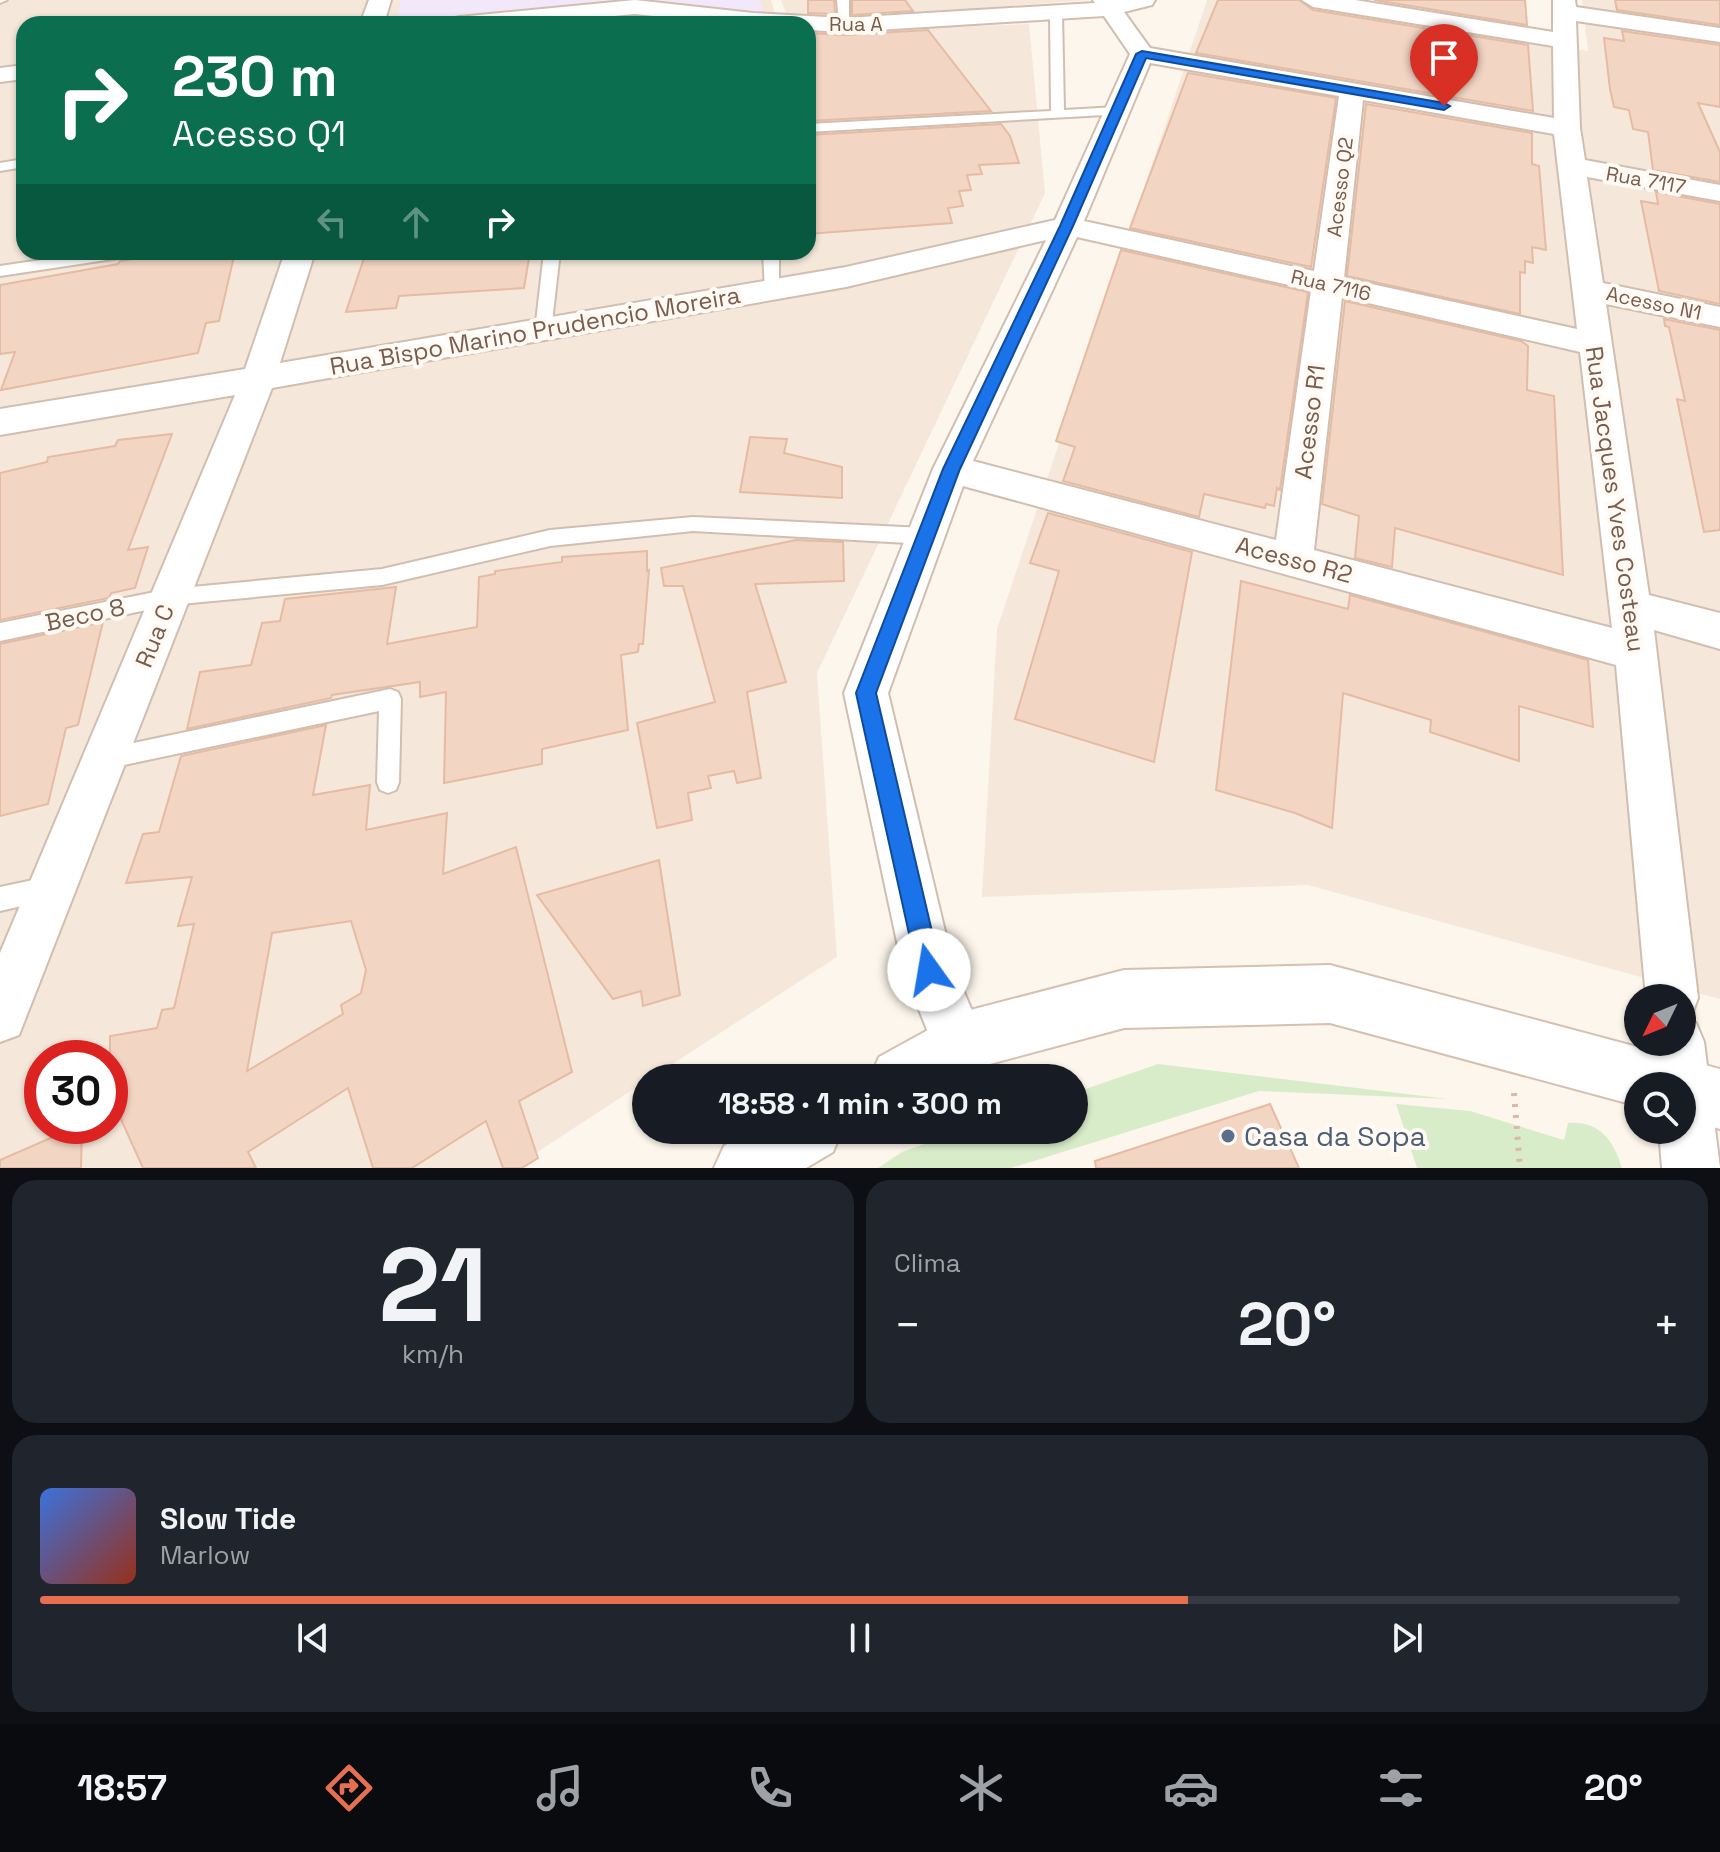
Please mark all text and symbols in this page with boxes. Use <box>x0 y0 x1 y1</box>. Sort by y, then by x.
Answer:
street label: Rua A <box>829 11 883 37</box>
pin <box>1410 24 1478 106</box>
icon: arrive <box>1422 36 1466 80</box>
text: 230 m <box>172 41 338 112</box>
icon: right <box>40 48 144 152</box>
text: Acesso Q1 <box>172 111 346 157</box>
street label: Acesso Q2 <box>1321 136 1359 238</box>
street label: Rua 7117 <box>1604 160 1688 200</box>
icon: left <box>310 200 354 244</box>
icon: ahead <box>394 200 438 244</box>
icon: right <box>478 200 522 244</box>
street label: Rua 7116 <box>1288 263 1374 307</box>
street label: Rua Bispo Marino Prudencio Moreira <box>327 279 743 382</box>
street label: Acesso N1 <box>1604 280 1704 326</box>
street label: Rua Jacques Yves Costeau <box>1579 344 1652 654</box>
street label: Acesso R1 <box>1287 363 1332 481</box>
street label: Acesso R2 <box>1232 529 1356 590</box>
street label: Beco 8 <box>42 591 127 638</box>
street label: Rua C <box>128 600 181 672</box>
position arrow <box>887 928 971 1012</box>
north arrow <box>1624 984 1696 1056</box>
map controls <box>1624 984 1696 1144</box>
speed limit sign: 30 <box>24 1040 128 1144</box>
button: search <box>1624 1072 1696 1144</box>
text: 18:58 · 1 min · 300 m <box>718 1084 1002 1123</box>
place label: Casa da Sopa <box>1244 1118 1426 1154</box>
marker: Casa da Sopa <box>1219 1127 1237 1145</box>
text: 21 <box>379 1219 487 1351</box>
text: Clima <box>894 1246 961 1280</box>
text: 20° <box>1238 1286 1336 1363</box>
text: − <box>894 1297 921 1353</box>
text: + <box>1653 1297 1680 1353</box>
text: km/h <box>402 1337 464 1371</box>
text: Slow Tide <box>160 1499 296 1538</box>
text: Marlow <box>160 1538 250 1572</box>
icon: previous <box>291 1616 335 1660</box>
icon: pause <box>838 1616 882 1660</box>
icon: next <box>1385 1616 1429 1660</box>
icon: directions <box>321 1760 377 1816</box>
icon: music <box>532 1760 588 1816</box>
icon: phone <box>742 1760 798 1816</box>
icon: climate <box>953 1760 1009 1816</box>
icon: car <box>1163 1760 1219 1816</box>
icon: filters <box>1373 1760 1429 1816</box>
text: 18:57 <box>77 1765 167 1811</box>
text: 20° <box>1584 1765 1643 1811</box>

